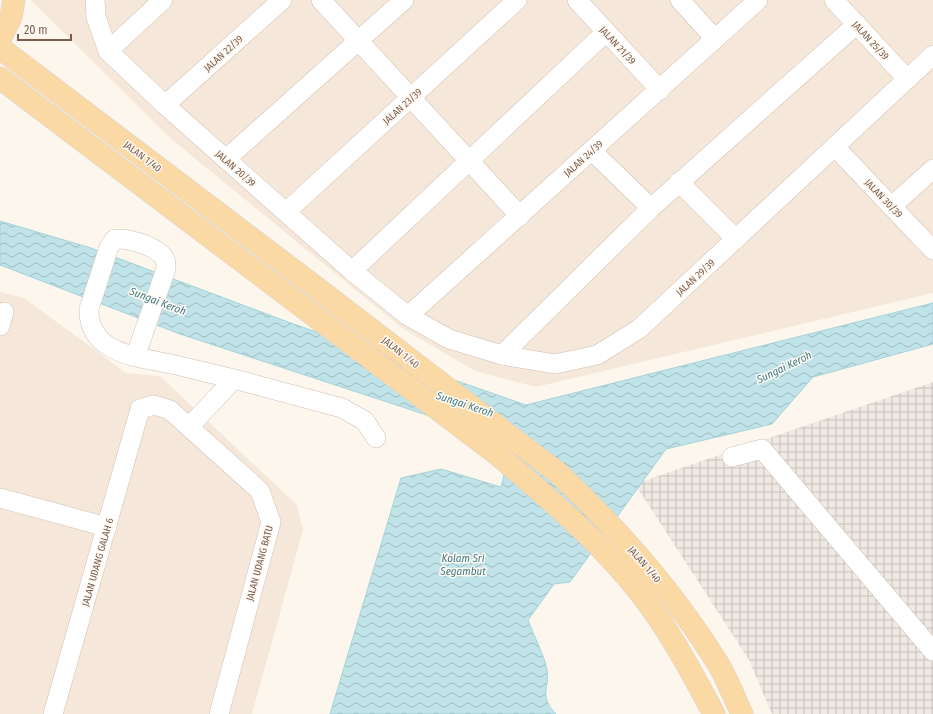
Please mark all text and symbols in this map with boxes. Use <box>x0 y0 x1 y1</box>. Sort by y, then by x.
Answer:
scale bar <box>18 16 71 42</box>
street label: JALAN 25/39 <box>849 19 891 63</box>
text: 20 m <box>24 23 48 37</box>
street label: JALAN 21/39 <box>597 24 638 67</box>
street label: JALAN 22/39 <box>202 33 246 74</box>
street label: JALAN 23/39 <box>381 86 425 127</box>
street label: JALAN 24/39 <box>562 138 606 179</box>
street label: JALAN 1/40 <box>121 139 164 175</box>
street label: JALAN 20/39 <box>213 148 258 190</box>
street label: JALAN 30/39 <box>862 177 905 221</box>
street label: JALAN 29/39 <box>674 257 718 299</box>
water label: Sungai Keroh <box>127 284 188 318</box>
street label: JALAN 1/40 <box>379 334 422 371</box>
water label: Sungai Keroh <box>754 348 814 387</box>
water label: Sungai Keroh <box>434 389 495 420</box>
street label: JALAN UDANG GALAH 6 <box>80 517 116 608</box>
street label: JALAN UDANG BATU <box>244 524 276 602</box>
street label: JALAN 1/40 <box>625 544 663 585</box>
water label: Kolam Sri Segambut <box>439 552 486 578</box>

